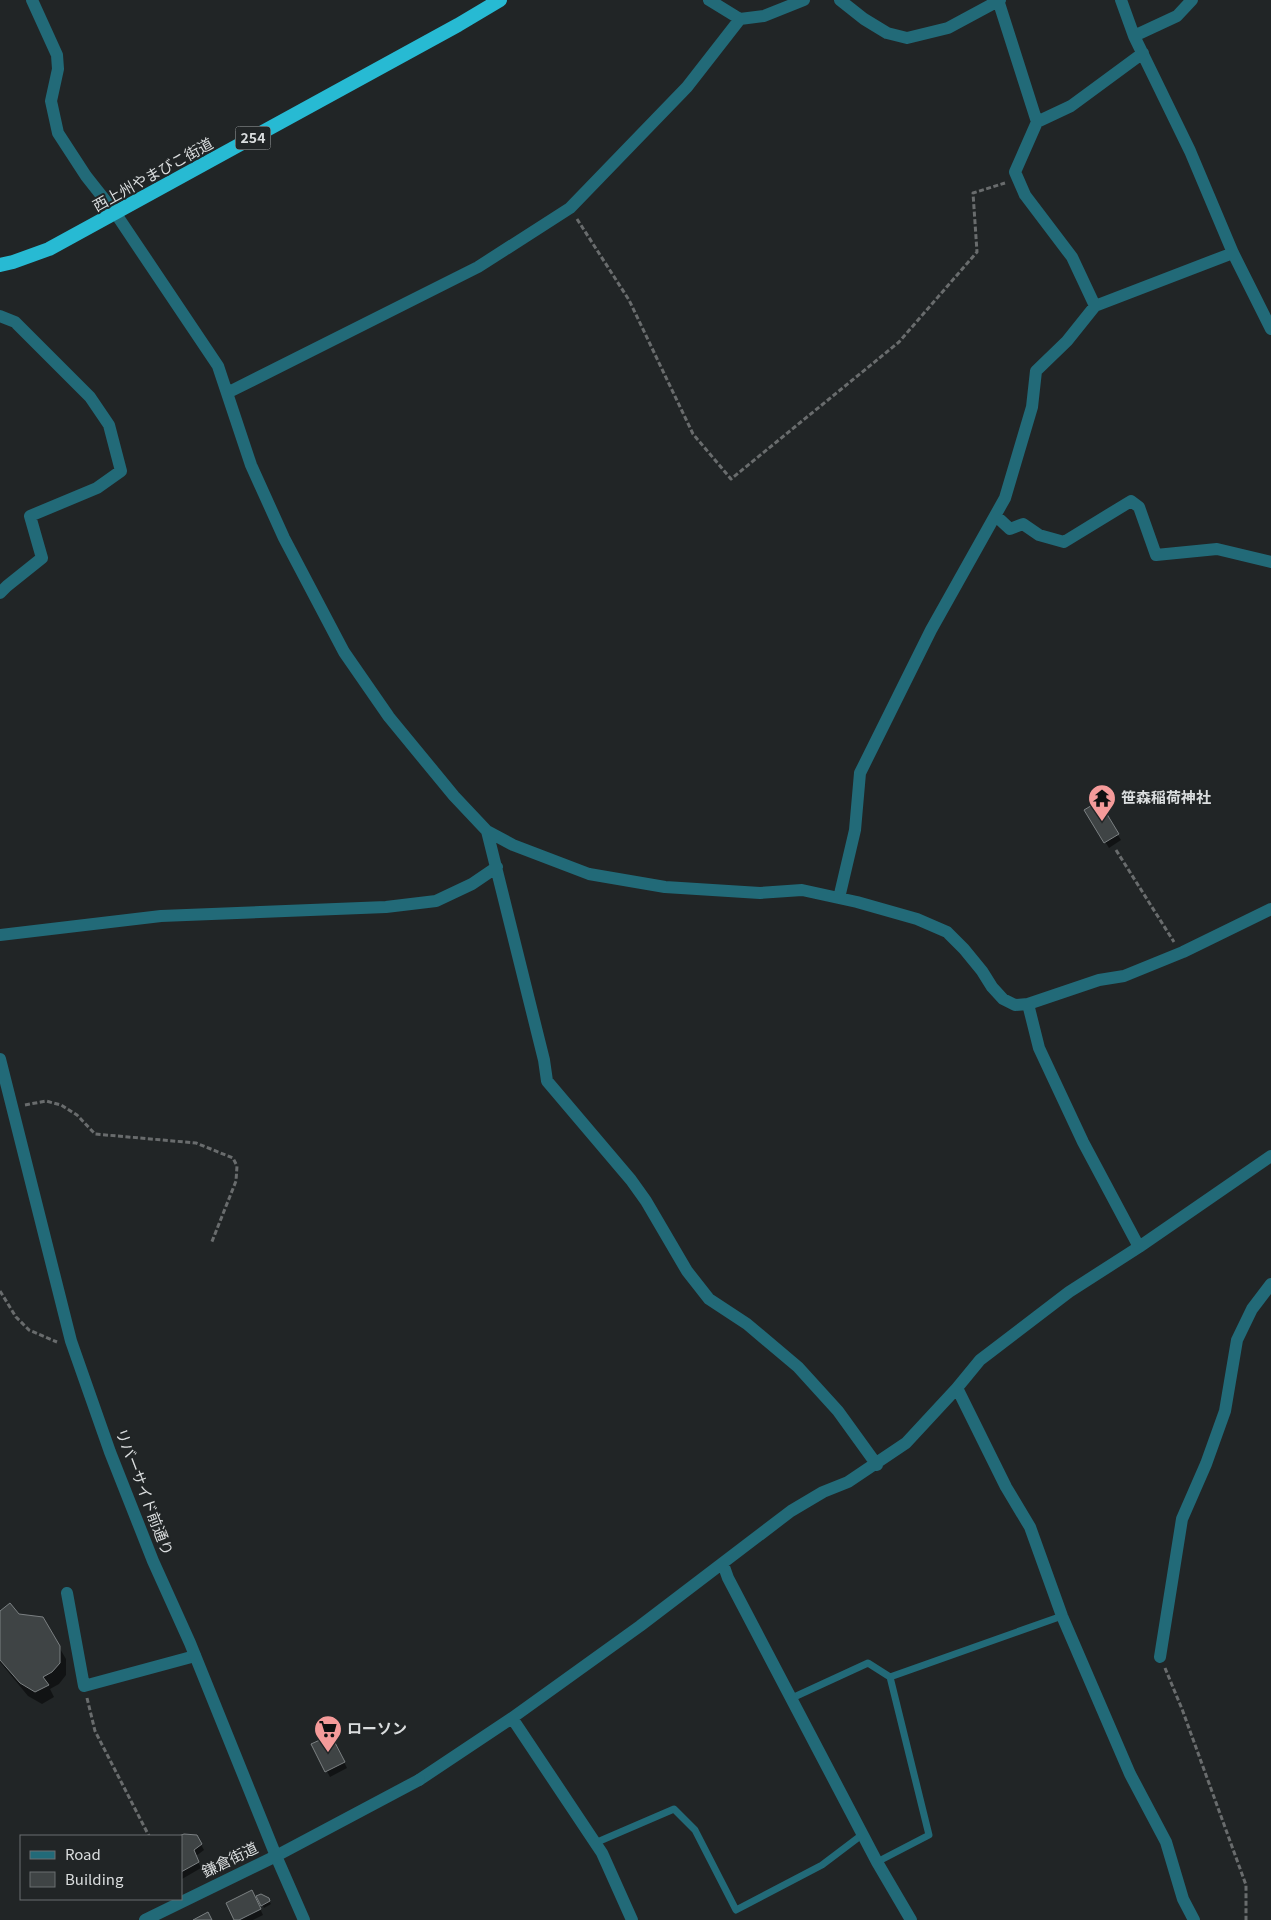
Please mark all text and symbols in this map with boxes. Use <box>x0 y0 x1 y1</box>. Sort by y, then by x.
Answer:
road number: 254 <box>236 126 270 150</box>
street label: 西上州やまびこ街道 <box>88 132 216 216</box>
temple icon: 笹森稲荷神社 <box>1087 783 1117 822</box>
place label: 笹森稲荷神社 <box>1121 786 1211 807</box>
street label: リバーサイド前通り <box>111 1425 179 1558</box>
supermarket icon: ローソン <box>313 1714 343 1753</box>
place label: ローソン <box>347 1717 407 1738</box>
legend <box>20 1835 182 1900</box>
street label: 鎌倉街道 <box>198 1836 261 1881</box>
text: Road <box>65 1843 101 1864</box>
text: Building <box>65 1868 124 1889</box>

